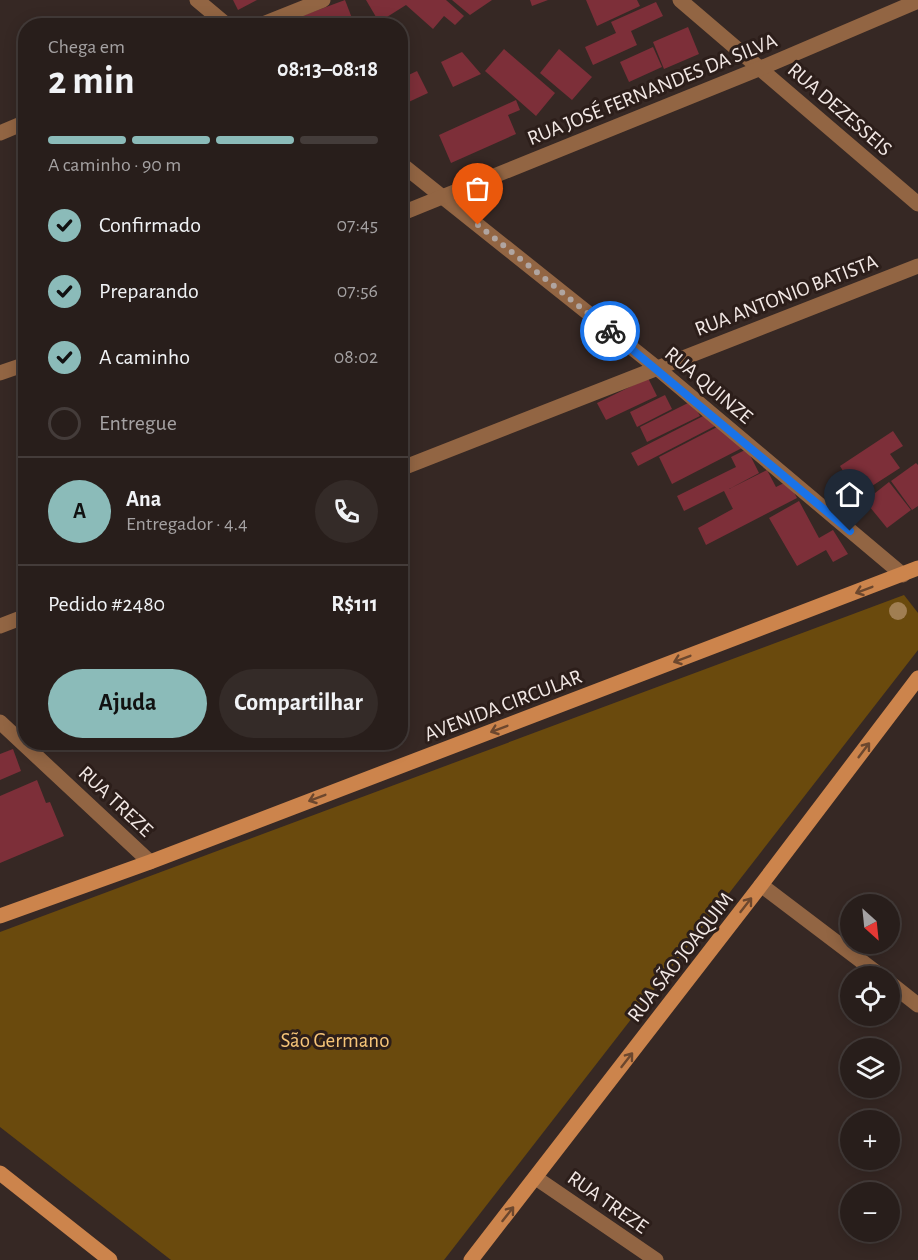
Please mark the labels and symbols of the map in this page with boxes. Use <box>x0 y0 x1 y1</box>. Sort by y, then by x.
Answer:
street label: RUA JOSÉ FERNANDES DA SILVA <box>524 28 780 149</box>
street label: RUA DEZESSEIS <box>784 59 896 160</box>
pin <box>452 163 503 225</box>
street label: RUA ANTONIO BATISTA <box>692 251 881 340</box>
courier <box>580 301 640 361</box>
street label: RUA QUINZE <box>661 343 757 428</box>
pin <box>824 469 875 531</box>
one-way arrow <box>855 585 874 596</box>
one-way arrow <box>673 654 691 665</box>
street label: AVENIDA CIRCULAR <box>421 666 585 745</box>
one-way arrow <box>491 724 509 735</box>
one-way arrow <box>857 742 870 758</box>
street label: RUA TREZE <box>75 762 157 841</box>
one-way arrow <box>308 793 327 804</box>
street label: RUA SÃO JOAQUIM <box>622 887 737 1026</box>
north arrow <box>840 894 900 954</box>
one-way arrow <box>740 898 752 914</box>
park label: São Germano <box>280 1030 390 1051</box>
one-way arrow <box>620 1052 633 1068</box>
street label: RUA TREZE <box>564 1167 652 1238</box>
one-way arrow <box>501 1206 514 1222</box>

